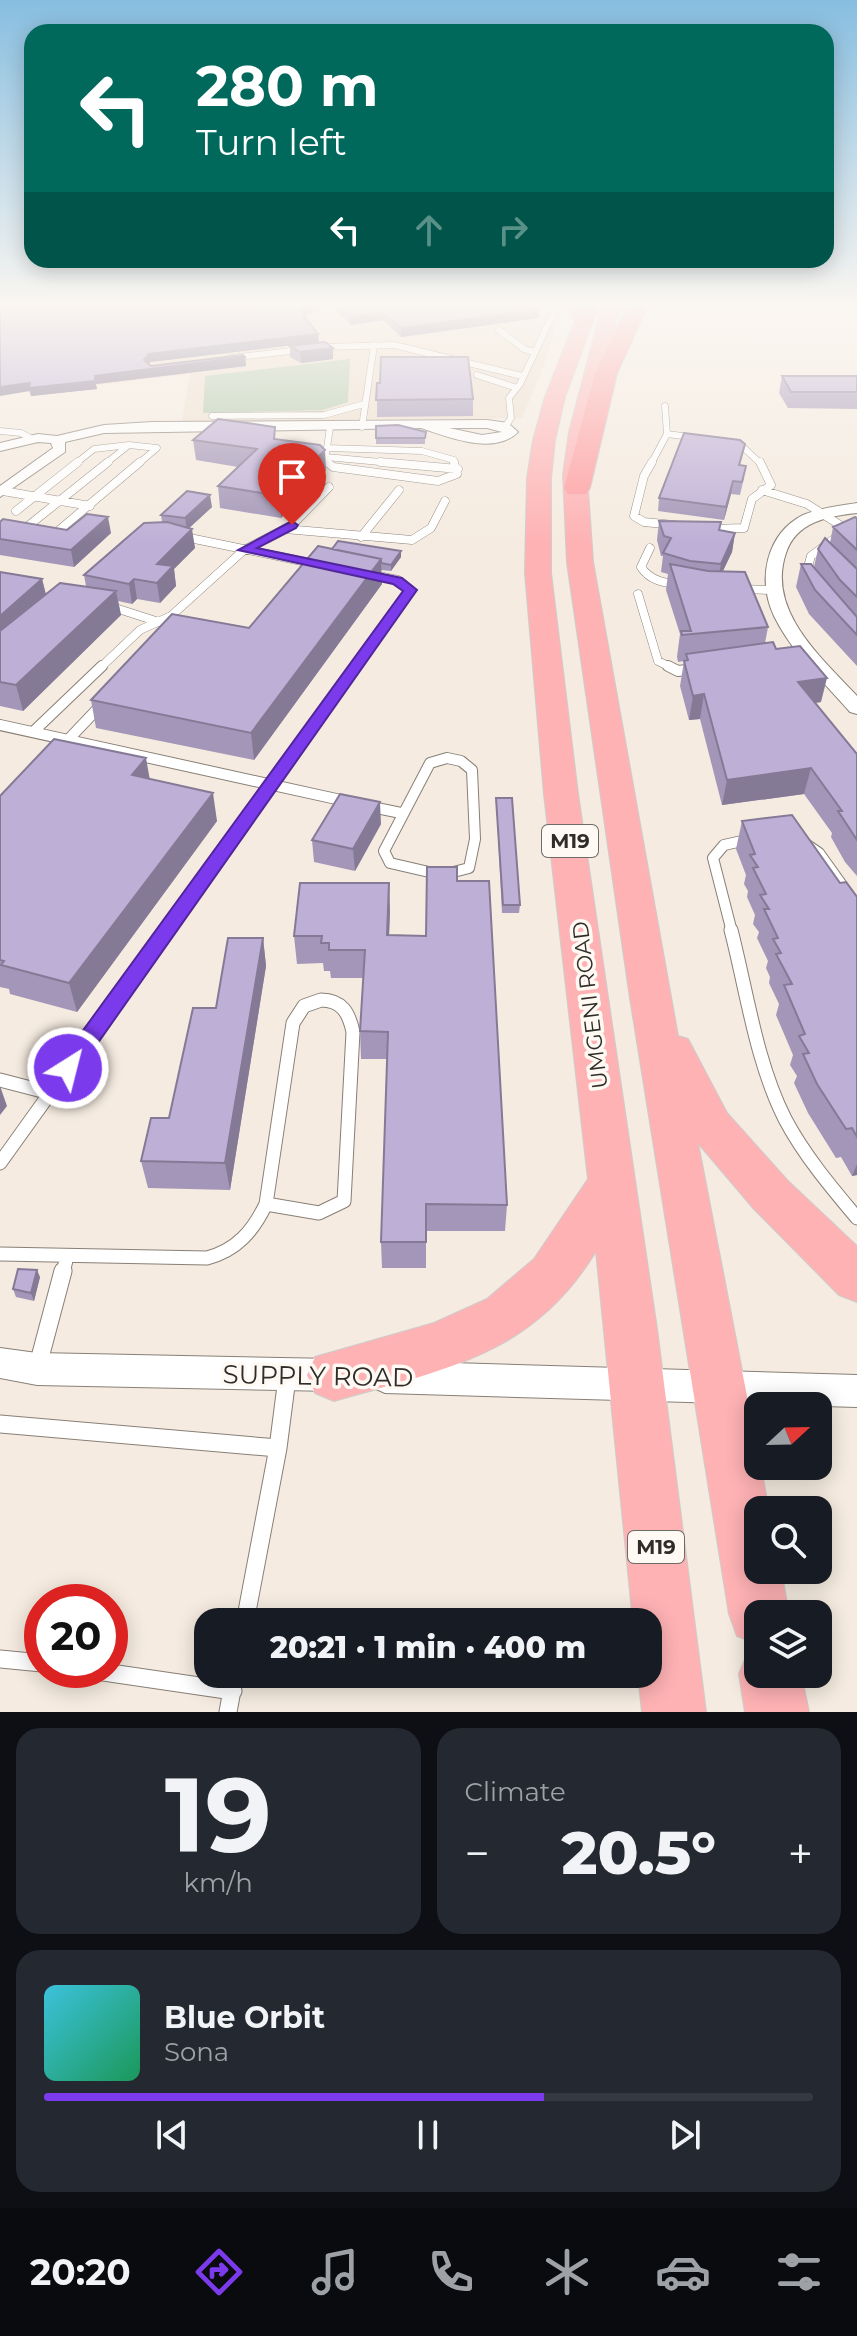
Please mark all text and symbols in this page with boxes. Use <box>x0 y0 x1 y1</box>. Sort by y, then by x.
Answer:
text: 280 m <box>196 52 379 120</box>
icon: left <box>64 56 168 160</box>
text: Turn left <box>196 120 347 164</box>
icon: left <box>323 208 367 252</box>
icon: ahead <box>407 208 451 252</box>
icon: right <box>491 208 535 252</box>
pin <box>258 443 326 525</box>
icon: arrive <box>270 455 314 499</box>
road number: M19 <box>542 825 598 857</box>
street label: UMGENI ROAD <box>566 920 614 1090</box>
position arrow <box>26 1026 110 1110</box>
street label: SUPPLY ROAD <box>222 1358 414 1394</box>
north arrow <box>744 1392 832 1480</box>
map controls <box>744 1392 832 1688</box>
button: search <box>744 1496 832 1584</box>
road number: M19 <box>628 1531 684 1563</box>
speed limit sign: 20 <box>24 1584 128 1688</box>
button: layers <box>744 1600 832 1688</box>
text: 20:21 · 1 min · 400 m <box>270 1629 586 1666</box>
text: 19 <box>165 1751 272 1878</box>
text: Climate <box>465 1776 566 1808</box>
text: 20.5° <box>562 1816 716 1889</box>
text: − <box>465 1826 490 1880</box>
text: + <box>788 1826 813 1880</box>
text: km/h <box>184 1867 253 1899</box>
text: Blue Orbit <box>164 1999 325 2036</box>
text: Sona <box>164 2036 229 2068</box>
icon: previous <box>150 2113 194 2157</box>
icon: pause <box>406 2113 450 2157</box>
icon: next <box>663 2113 707 2157</box>
icon: directions <box>191 2244 247 2300</box>
icon: music <box>307 2244 363 2300</box>
icon: phone <box>423 2244 479 2300</box>
icon: climate <box>539 2244 595 2300</box>
icon: car <box>655 2244 711 2300</box>
icon: filters <box>771 2244 827 2300</box>
text: 20:20 <box>30 2250 131 2294</box>

